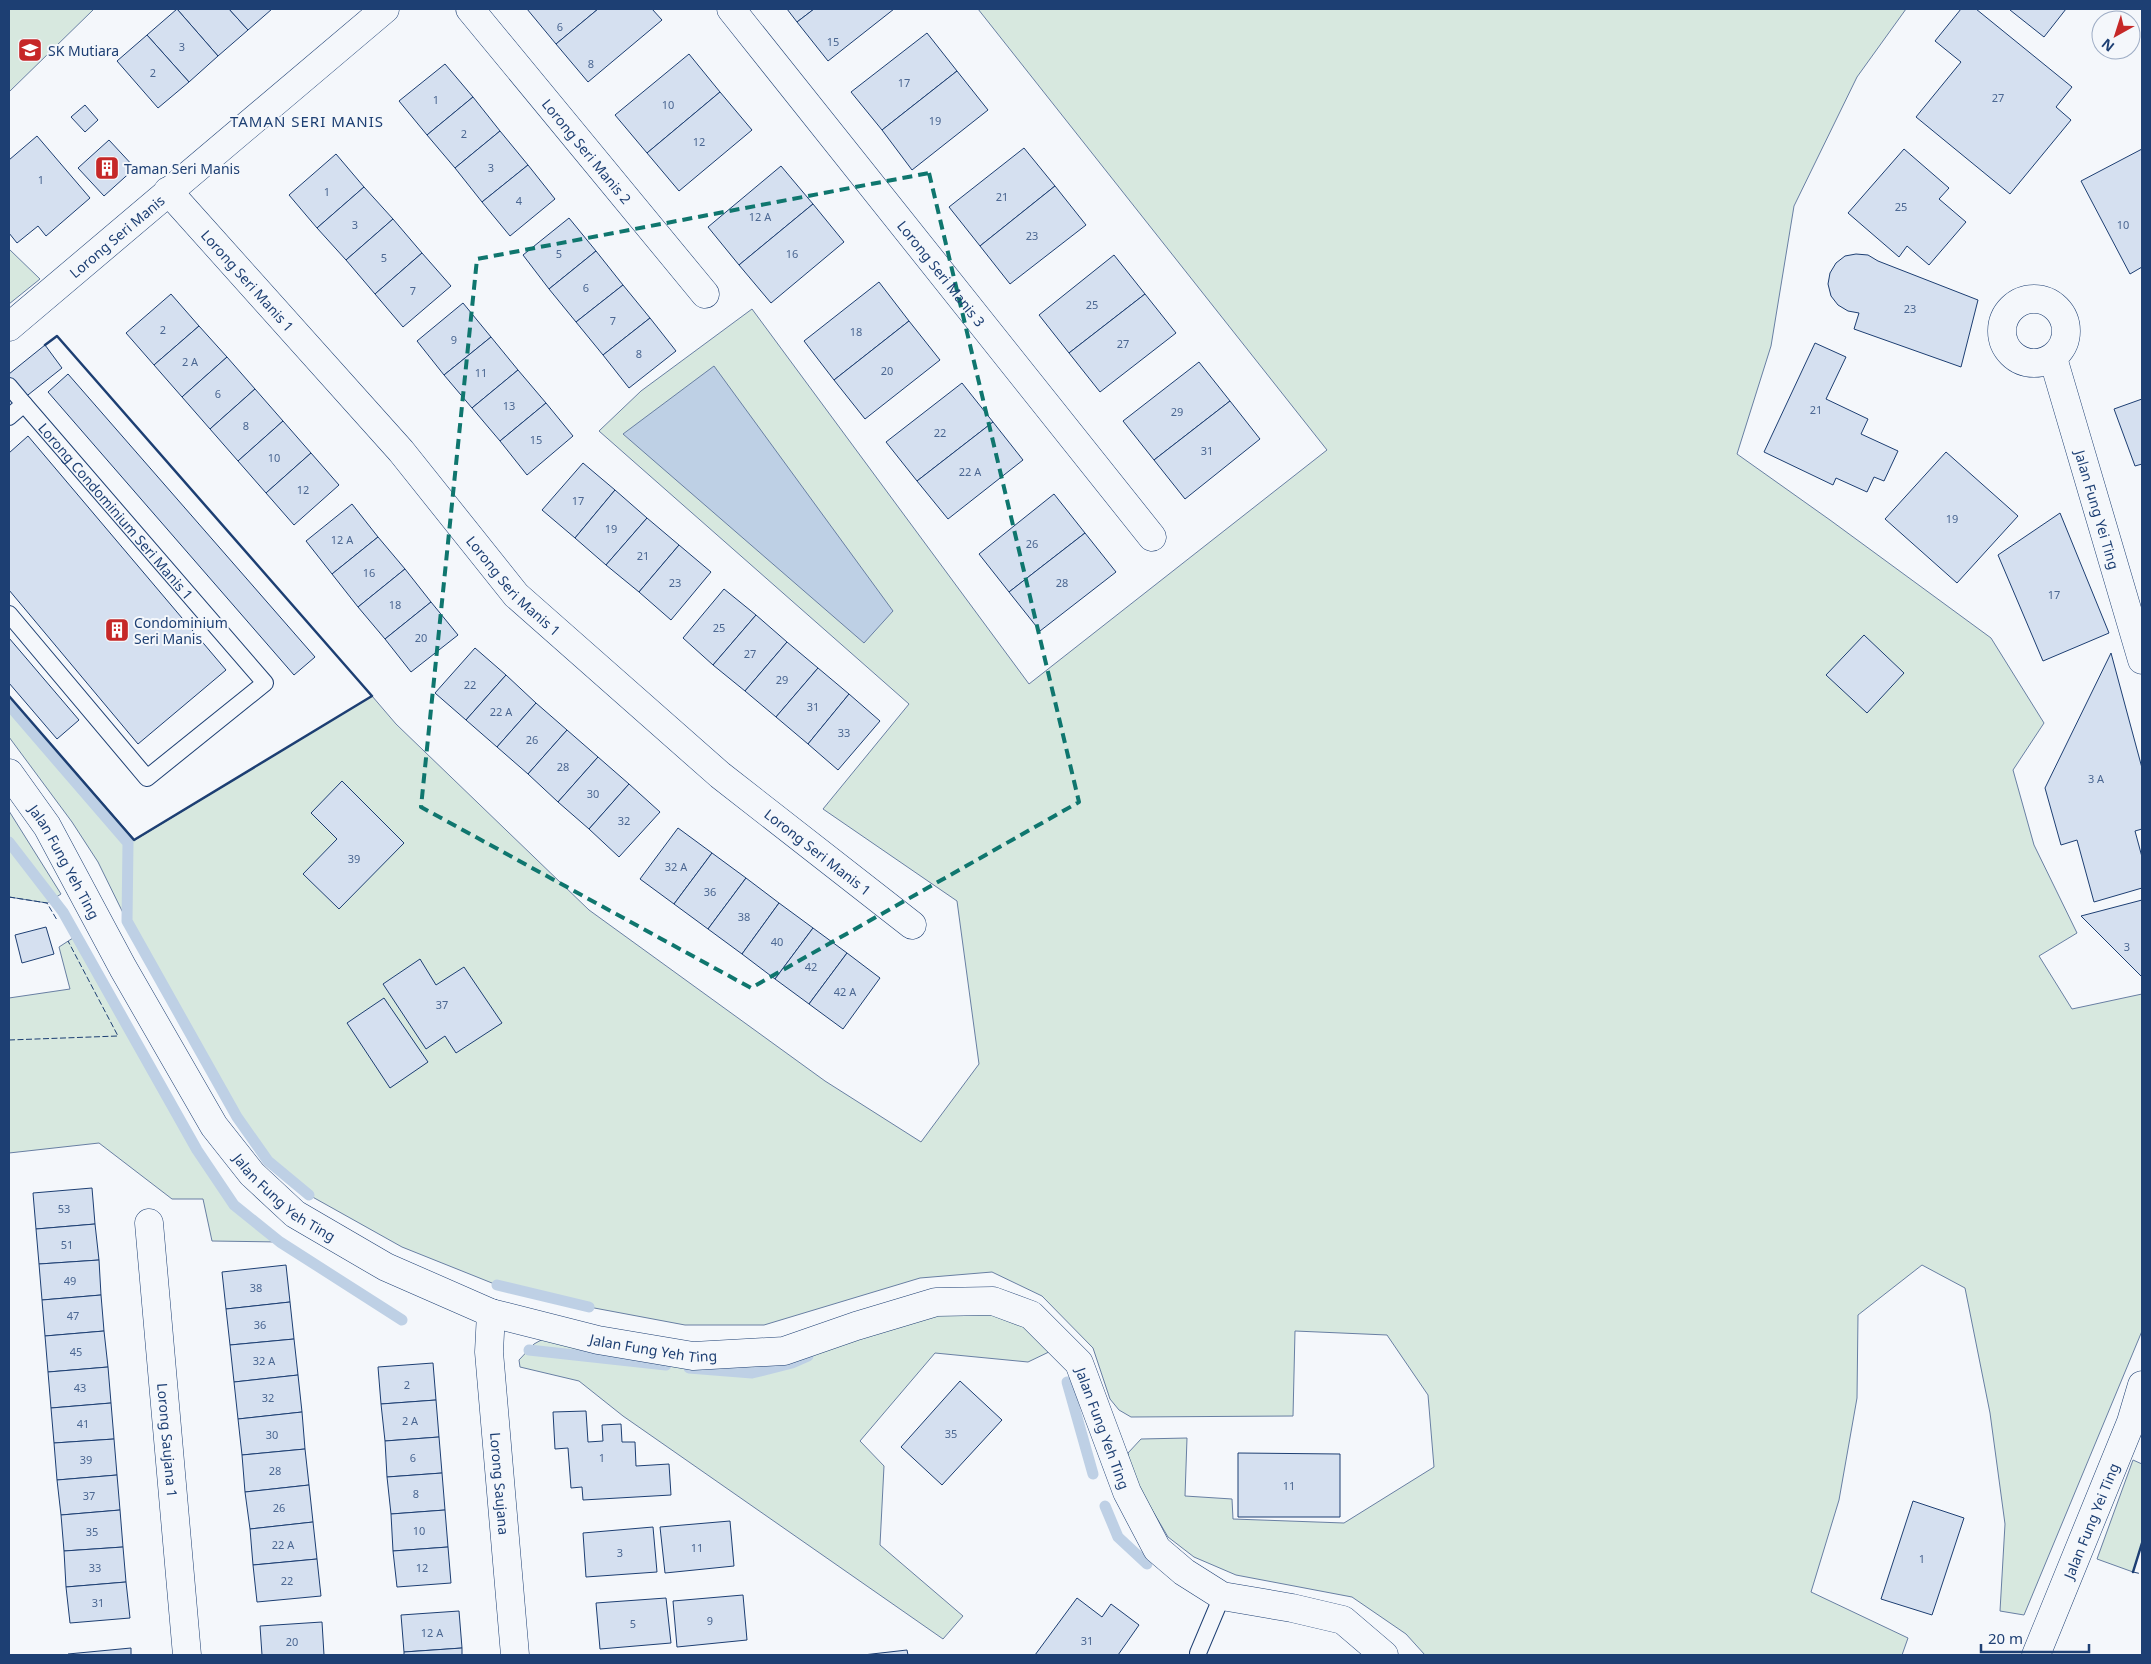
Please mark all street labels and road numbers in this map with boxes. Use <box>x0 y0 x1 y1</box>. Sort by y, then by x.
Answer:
street label: Lorong Seri Manis 2 <box>538 95 636 207</box>
street label: Lorong Seri Manis <box>65 190 168 282</box>
street label: Lorong Seri Manis 3 <box>894 216 990 330</box>
street label: Lorong Seri Manis 1 <box>197 225 299 335</box>
street label: Lorong Condominium Seri Manis 1 <box>35 418 198 603</box>
street label: Jalan Fung Yei Ting <box>2071 446 2124 571</box>
street label: Lorong Seri Manis 1 <box>463 531 565 640</box>
street label: Jalan Fung Yeh Ting <box>24 799 104 922</box>
street label: Lorong Seri Manis 1 <box>761 804 875 899</box>
street label: Jalan Fung Yeh Ting <box>228 1148 339 1245</box>
street label: Jalan Fung Yeh Ting <box>586 1328 718 1366</box>
street label: Jalan Fung Yeh Ting <box>1071 1363 1135 1492</box>
street label: Lorong Saujana 1 <box>154 1382 183 1498</box>
street label: Lorong Saujana <box>486 1431 514 1536</box>
street label: Jalan Fung Yei Ting <box>2058 1460 2123 1583</box>

